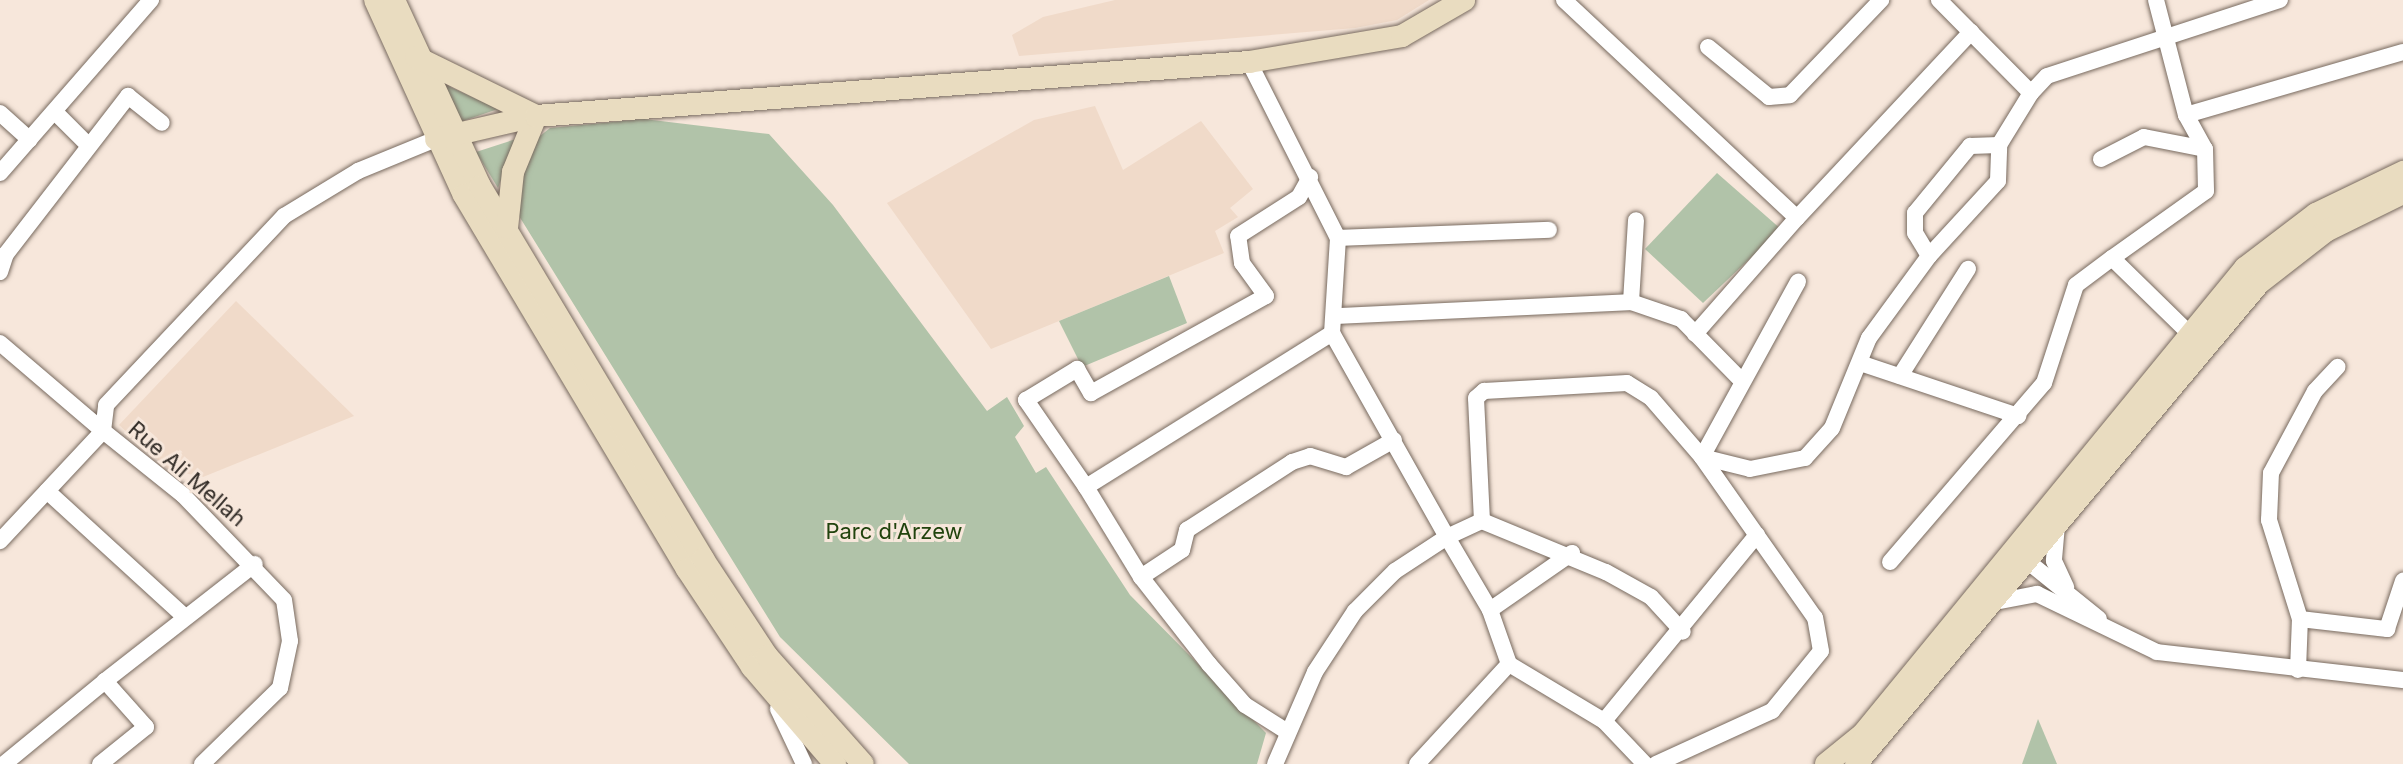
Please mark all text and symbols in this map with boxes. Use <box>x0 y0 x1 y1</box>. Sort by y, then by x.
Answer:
street label: Rue Ali Mellah <box>123 416 251 532</box>
park label: Parc d'Arzew <box>825 519 963 545</box>

